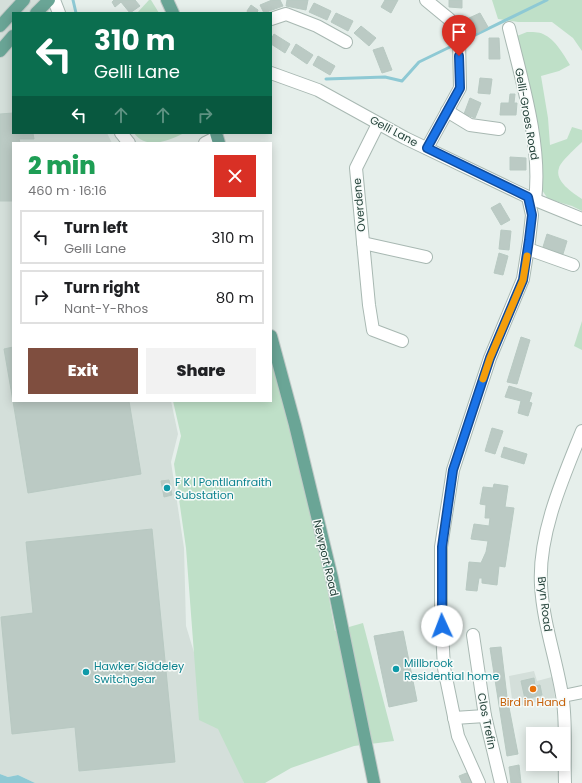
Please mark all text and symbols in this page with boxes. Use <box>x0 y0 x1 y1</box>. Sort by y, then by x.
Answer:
pin <box>442 15 476 56</box>
text: 310 m <box>94 21 175 60</box>
icon: arrive <box>448 21 470 43</box>
icon: left <box>28 28 80 80</box>
text: Gelli Lane <box>94 59 180 84</box>
street label: Gelli-Groes Road <box>511 67 543 161</box>
icon: left <box>68 104 90 126</box>
icon: ahead <box>110 104 132 126</box>
icon: ahead <box>152 104 174 126</box>
icon: right <box>194 104 216 126</box>
street label: Gelli Lane <box>367 112 421 150</box>
text: 2 min <box>28 149 96 182</box>
button: close <box>214 155 256 197</box>
street label: Overdene <box>349 177 369 233</box>
text: 460 m · 16:16 <box>28 181 107 200</box>
text: Turn left <box>64 217 128 238</box>
icon: left <box>30 226 52 248</box>
text: 310 m <box>211 227 254 248</box>
text: Gelli Lane <box>64 239 126 258</box>
text: Turn right <box>64 277 140 298</box>
icon: right <box>30 286 52 308</box>
text: 80 m <box>216 287 254 308</box>
text: Nant-Y-Rhos <box>64 299 148 318</box>
button: Exit <box>28 348 138 394</box>
button: Share <box>146 348 256 394</box>
place label: F K I Pontllanfraith Substation <box>175 474 272 503</box>
marker: F K I Pontllanfraith Substation <box>162 483 172 493</box>
street label: Newport Road <box>309 518 343 598</box>
street label: Bryn Road <box>534 575 556 633</box>
position arrow <box>421 605 463 647</box>
place label: Millbrook Residential home <box>404 655 499 684</box>
place label: Hawker Siddeley Switchgear <box>94 658 185 687</box>
marker: Millbrook Residential home <box>391 664 401 674</box>
marker: Hawker Siddeley Switchgear <box>81 667 91 677</box>
marker: Bird in Hand <box>528 684 538 694</box>
street label: Clos Trefin <box>474 691 500 751</box>
place label: Bird in Hand <box>500 694 566 710</box>
map controls <box>526 727 570 771</box>
button: search <box>526 727 570 771</box>

